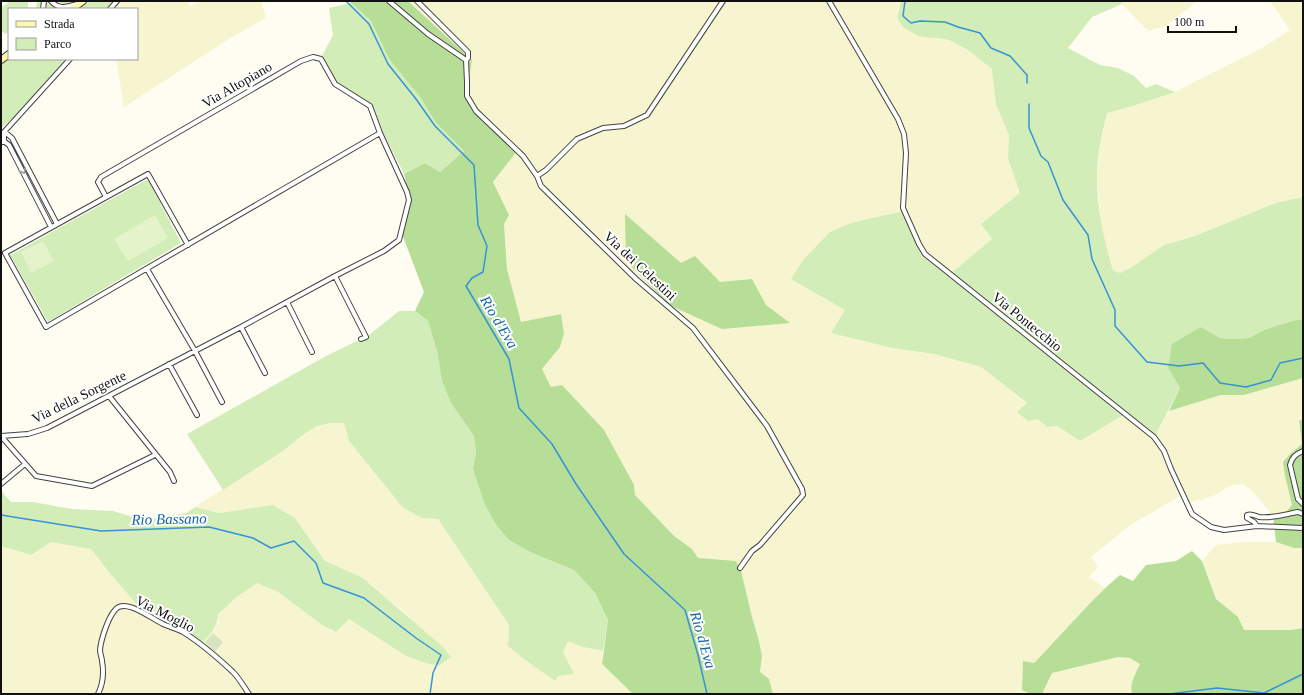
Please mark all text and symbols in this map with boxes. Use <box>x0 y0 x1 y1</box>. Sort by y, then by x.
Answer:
legend <box>8 8 138 60</box>
scale bar <box>1168 8 1236 34</box>
text: 100 m <box>1174 15 1205 29</box>
text: Strada <box>44 17 75 31</box>
text: Parco <box>44 37 71 51</box>
street label: Via Altopiano <box>199 59 275 111</box>
one-way arrow <box>18 167 26 174</box>
street label: Via dei Celestini <box>601 229 679 303</box>
street label: Via Pontecchio <box>989 289 1065 355</box>
water label: Rio d'Eva <box>477 292 521 351</box>
street label: Via della Sorgente <box>29 368 129 426</box>
water label: Rio Bassano <box>130 510 207 528</box>
street label: Via Moglio <box>133 593 197 635</box>
water label: Rio d'Eva <box>687 609 719 670</box>

